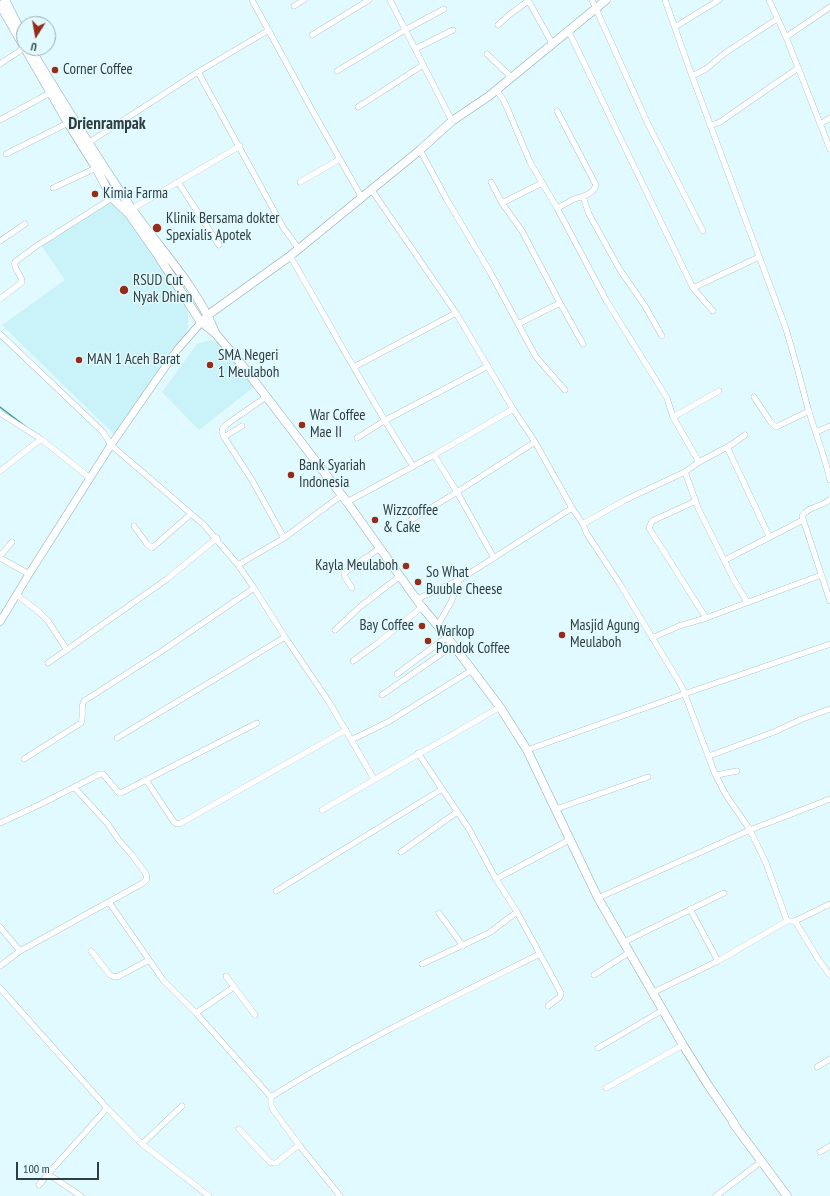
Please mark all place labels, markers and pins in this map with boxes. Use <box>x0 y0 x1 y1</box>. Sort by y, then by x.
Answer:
place label: Corner Coffee <box>63 61 133 79</box>
marker: Corner Coffee <box>50 65 60 75</box>
place label: Kimia Farma <box>103 185 168 203</box>
marker: Kimia Farma <box>90 189 100 199</box>
place label: Klinik Bersama dokter Spexialis Apotek <box>166 210 279 245</box>
marker: Klinik Bersama dokter Spexialis Apotek <box>151 222 163 234</box>
place label: RSUD Cut Nyak Dhien <box>133 272 192 307</box>
marker: RSUD Cut Nyak Dhien <box>118 284 130 296</box>
place label: SMA Negeri 1 Meulaboh <box>218 347 279 382</box>
place label: MAN 1 Aceh Barat <box>87 351 180 369</box>
marker: MAN 1 Aceh Barat <box>74 355 84 365</box>
marker: SMA Negeri 1 Meulaboh <box>205 360 215 370</box>
place label: War Coffee Mae II <box>310 407 365 442</box>
marker: War Coffee Mae II <box>297 420 307 430</box>
place label: Bank Syariah Indonesia <box>299 457 366 492</box>
marker: Bank Syariah Indonesia <box>286 470 296 480</box>
place label: Wizzcoffee & Cake <box>383 502 438 537</box>
marker: Wizzcoffee & Cake <box>370 515 380 525</box>
place label: Kayla Meulaboh <box>315 557 398 575</box>
marker: Kayla Meulaboh <box>401 561 411 571</box>
place label: So What Buuble Cheese <box>426 564 502 599</box>
marker: So What Buuble Cheese <box>413 577 423 587</box>
place label: Bay Coffee <box>359 617 414 635</box>
place label: Masjid Agung Meulaboh <box>570 617 640 652</box>
marker: Bay Coffee <box>417 621 427 631</box>
place label: Warkop Pondok Coffee <box>436 623 510 658</box>
marker: Masjid Agung Meulaboh <box>557 630 567 640</box>
marker: Warkop Pondok Coffee <box>423 636 433 646</box>

